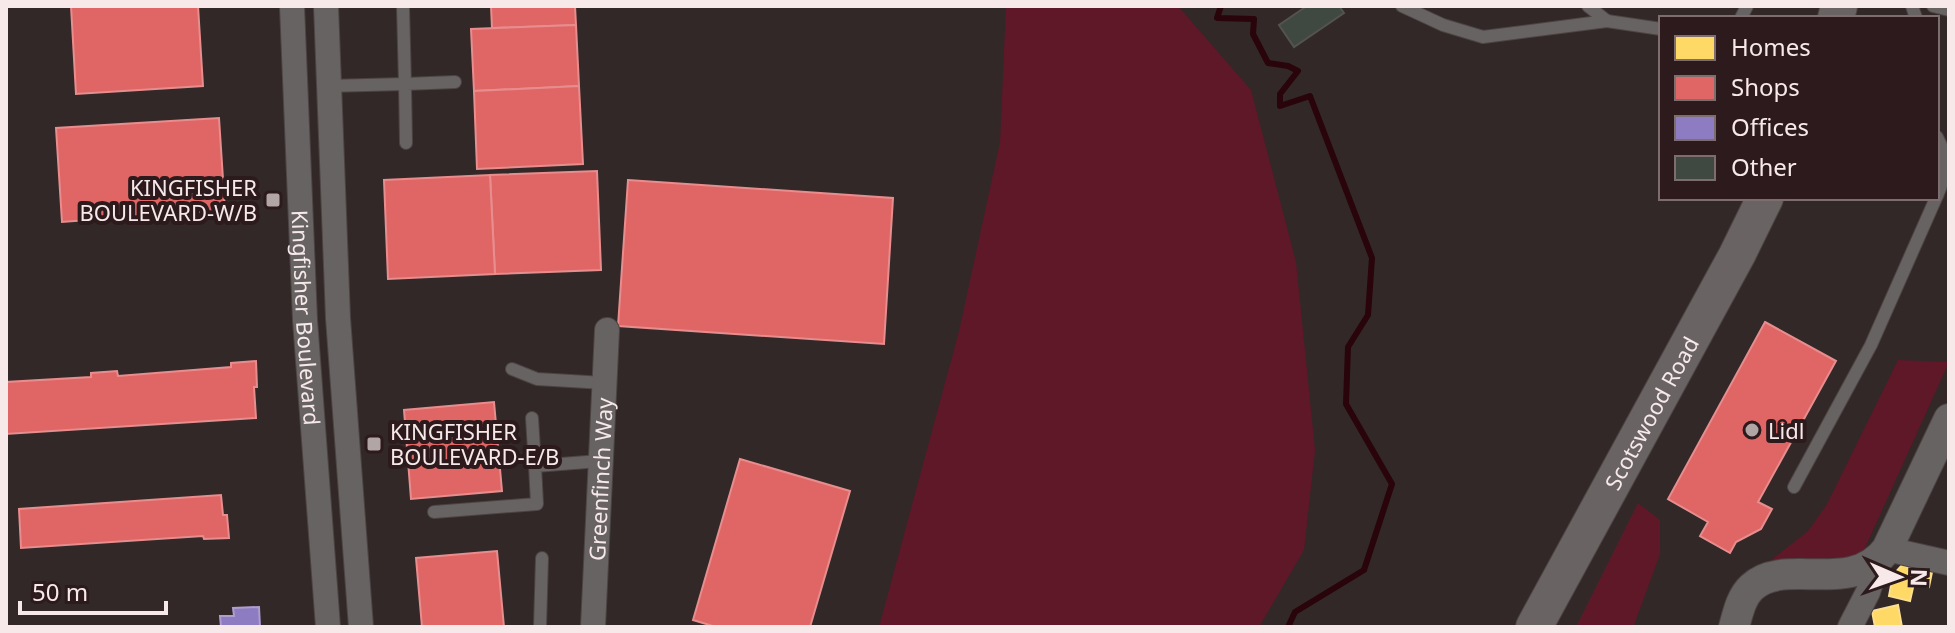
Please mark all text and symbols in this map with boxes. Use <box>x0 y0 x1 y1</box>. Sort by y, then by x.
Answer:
legend <box>1659 16 1939 200</box>
text: Homes <box>1731 30 1811 63</box>
text: Shops <box>1731 70 1800 103</box>
text: Offices <box>1731 110 1809 143</box>
text: Other <box>1731 150 1797 183</box>
place label: KINGFISHER BOULEVARD-W/B <box>80 172 257 227</box>
marker: KINGFISHER BOULEVARD-W/B <box>264 191 282 209</box>
street label: Kingfisher Boulevard <box>285 209 328 426</box>
street label: Scotswood Road <box>1597 331 1705 495</box>
street label: Greenfinch Way <box>581 396 619 562</box>
place label: Lidl <box>1768 415 1804 445</box>
place label: KINGFISHER BOULEVARD-E/B <box>390 416 559 471</box>
marker: Lidl <box>1743 421 1761 439</box>
marker: KINGFISHER BOULEVARD-E/B <box>365 435 383 453</box>
north arrow <box>1859 537 1939 617</box>
scale bar <box>20 565 166 615</box>
text: N <box>1905 568 1935 587</box>
text: 50 m <box>32 575 88 608</box>

